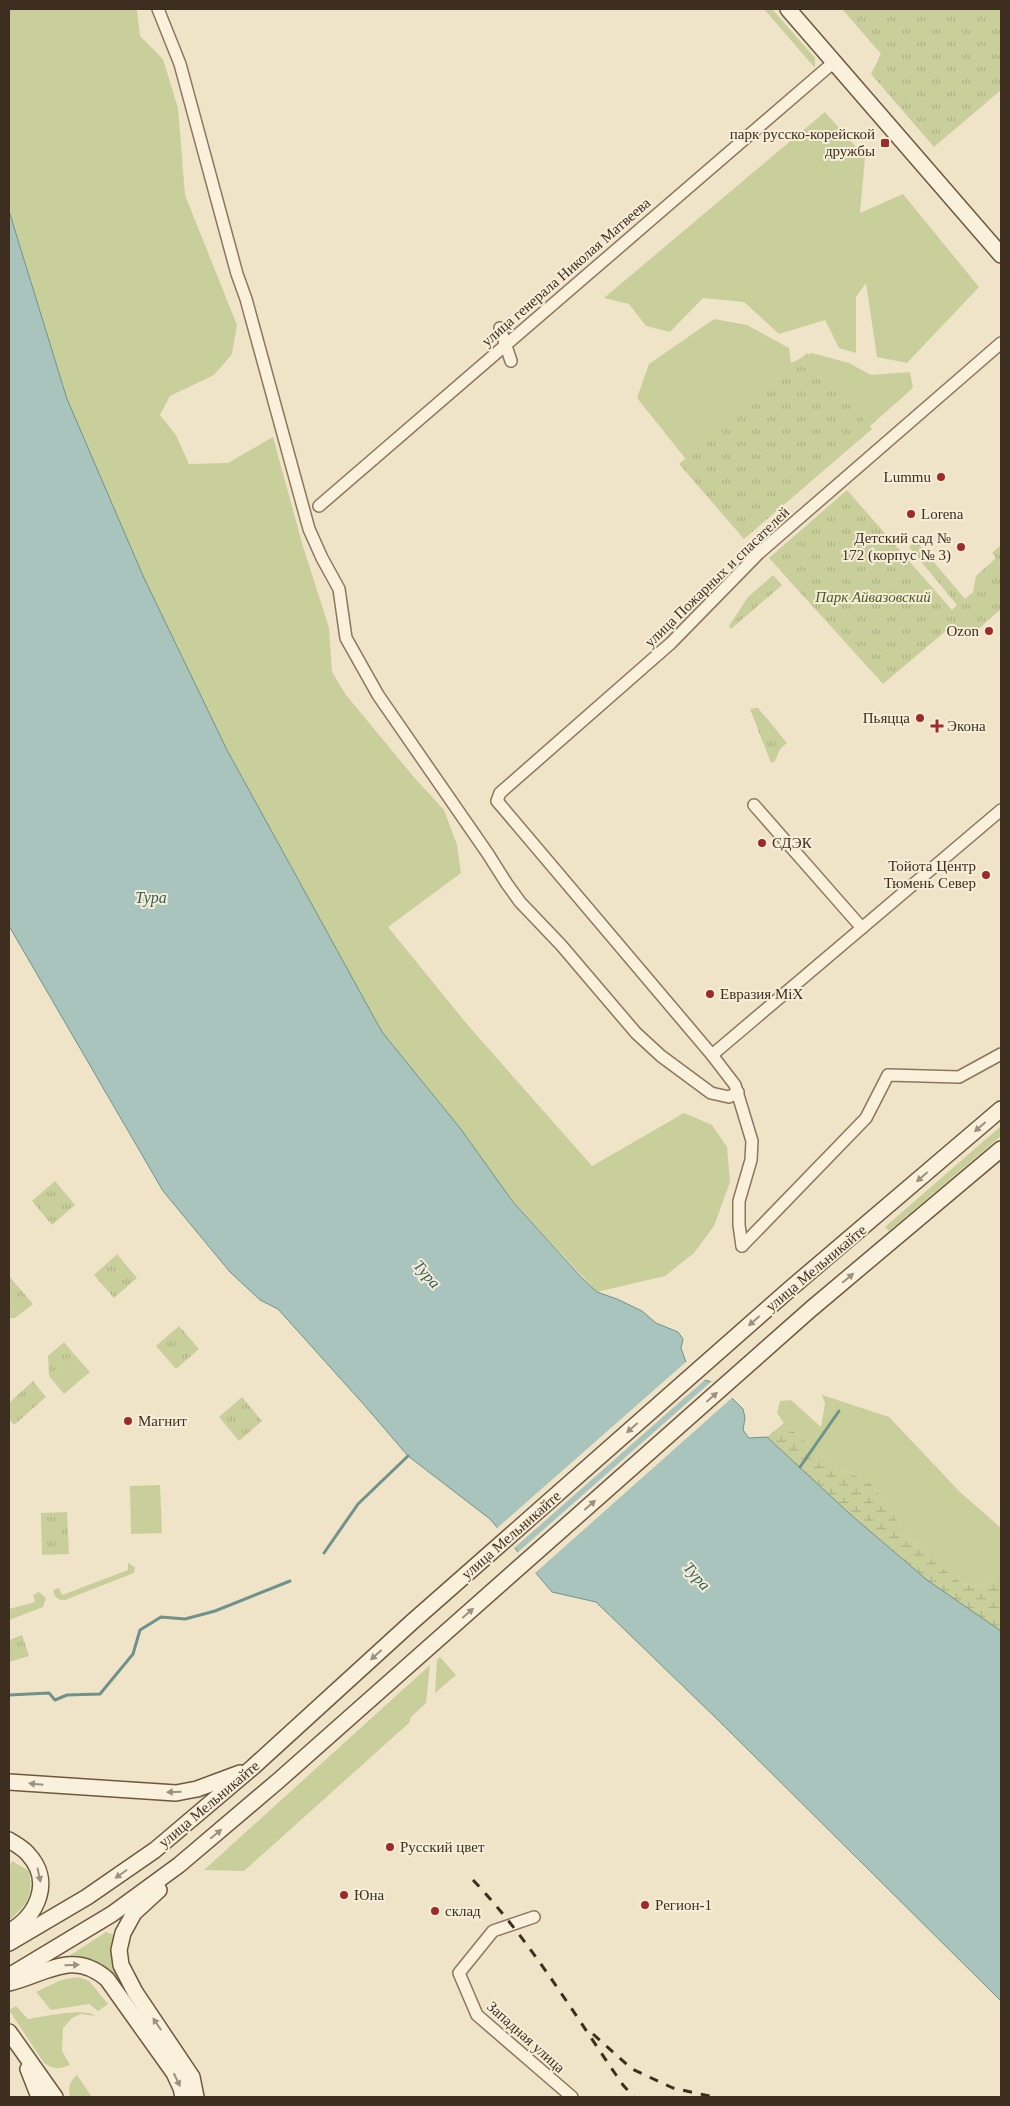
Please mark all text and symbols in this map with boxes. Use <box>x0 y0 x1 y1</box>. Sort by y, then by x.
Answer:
place label: парк русско-корейской дружбы <box>730 126 875 159</box>
marker: парк русско-корейской дружбы <box>879 137 891 149</box>
street label: улица генерала Николая Матвеева <box>479 194 654 349</box>
place label: Lummu <box>884 469 931 485</box>
marker: Lummu <box>935 471 947 483</box>
street label: улица Пожарных и спасателей <box>642 504 792 650</box>
place label: Lorena <box>921 506 964 522</box>
marker: Lorena <box>905 508 917 520</box>
place label: Детский сад № 172 (корпус № 3) <box>842 530 951 564</box>
marker: Детский сад № 172 (корпус № 3) <box>955 541 967 553</box>
park label: Парк Айвазовский <box>814 589 931 605</box>
place label: Ozon <box>947 623 979 639</box>
marker: Ozon <box>983 625 995 637</box>
place label: Пьяцца <box>863 710 910 726</box>
marker: Пьяцца <box>914 712 926 724</box>
place label: Экона <box>947 718 986 734</box>
marker: Экона <box>931 720 943 732</box>
place label: СДЭК <box>772 835 813 851</box>
marker: СДЭК <box>756 837 768 849</box>
place label: Тойота Центр Тюмень Север <box>884 858 976 891</box>
marker: Тойота Центр Тюмень Север <box>980 869 992 881</box>
water label: Тура <box>135 889 167 907</box>
place label: Евразия MiX <box>720 986 804 1002</box>
marker: Евразия MiX <box>704 988 716 1000</box>
one-way arrow <box>974 1122 987 1133</box>
one-way arrow <box>916 1172 929 1183</box>
street label: улица Мельникайте <box>763 1221 870 1315</box>
water label: Тура <box>409 1257 444 1292</box>
one-way arrow <box>842 1273 854 1284</box>
one-way arrow <box>748 1315 761 1326</box>
one-way arrow <box>705 1391 717 1403</box>
place label: Магнит <box>138 1413 187 1429</box>
marker: Магнит <box>122 1415 134 1427</box>
one-way arrow <box>627 1422 639 1434</box>
street label: улица Мельникайте <box>458 1487 564 1582</box>
one-way arrow <box>584 1500 596 1511</box>
water label: Тура <box>679 1559 714 1594</box>
one-way arrow <box>462 1607 475 1618</box>
one-way arrow <box>370 1649 382 1661</box>
street label: улица Мельникайте <box>156 1757 263 1851</box>
one-way arrow <box>27 1780 43 1788</box>
one-way arrow <box>166 1789 182 1797</box>
one-way arrow <box>209 1828 222 1839</box>
place label: Русский цвет <box>400 1839 485 1855</box>
marker: Русский цвет <box>384 1841 396 1853</box>
one-way arrow <box>35 1868 43 1883</box>
one-way arrow <box>114 1869 128 1879</box>
place label: Юна <box>354 1887 384 1903</box>
marker: Юна <box>338 1889 350 1901</box>
place label: Регион-1 <box>655 1897 712 1913</box>
marker: Регион-1 <box>639 1899 651 1911</box>
place label: склад <box>445 1903 481 1919</box>
marker: склад <box>429 1905 441 1917</box>
one-way arrow <box>65 1961 81 1969</box>
street label: Западная улица <box>484 1998 568 2076</box>
one-way arrow <box>152 2018 162 2031</box>
one-way arrow <box>174 2073 182 2087</box>

